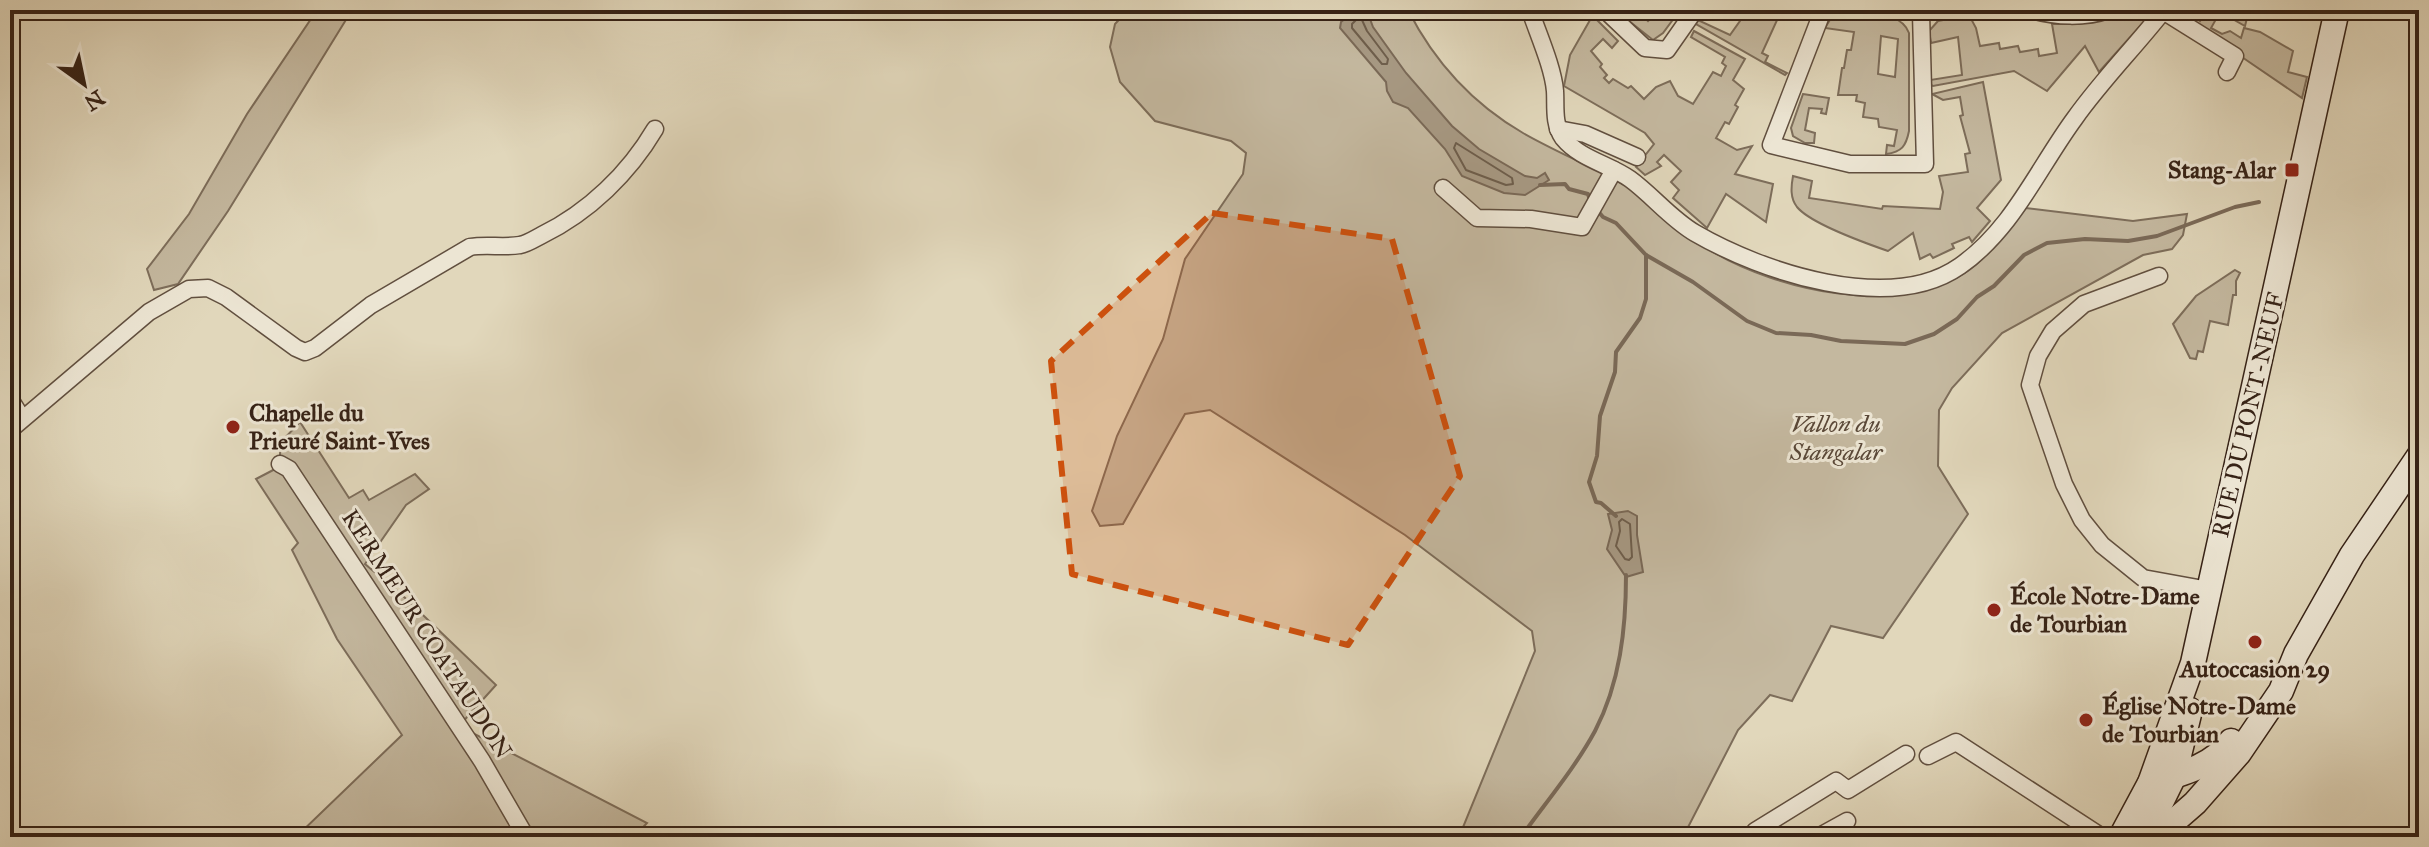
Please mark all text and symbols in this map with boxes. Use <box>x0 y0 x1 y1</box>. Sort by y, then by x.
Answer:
north arrow <box>44 44 124 124</box>
text: N <box>79 84 110 117</box>
place label: Stang-Alar <box>2168 155 2277 185</box>
marker: Stang-Alar <box>2283 161 2301 179</box>
street label: RUE DU PONT-NEUF <box>2205 289 2291 540</box>
place label: Chapelle du Prieuré Saint-Yves <box>249 398 430 456</box>
park label: Vallon du Stangalar <box>1789 409 1884 467</box>
marker: Chapelle du Prieuré Saint-Yves <box>224 418 242 436</box>
street label: KERMEUR COATAUDON <box>335 504 519 764</box>
place label: École Notre-Dame de Tourbian <box>2010 580 2200 639</box>
marker: École Notre-Dame de Tourbian <box>1985 601 2003 619</box>
marker: Autoccasion 29 <box>2246 633 2264 651</box>
place label: Autoccasion 29 <box>2178 654 2330 684</box>
place label: Église Notre-Dame de Tourbian <box>2102 690 2296 749</box>
marker: Église Notre-Dame de Tourbian <box>2077 711 2095 729</box>

